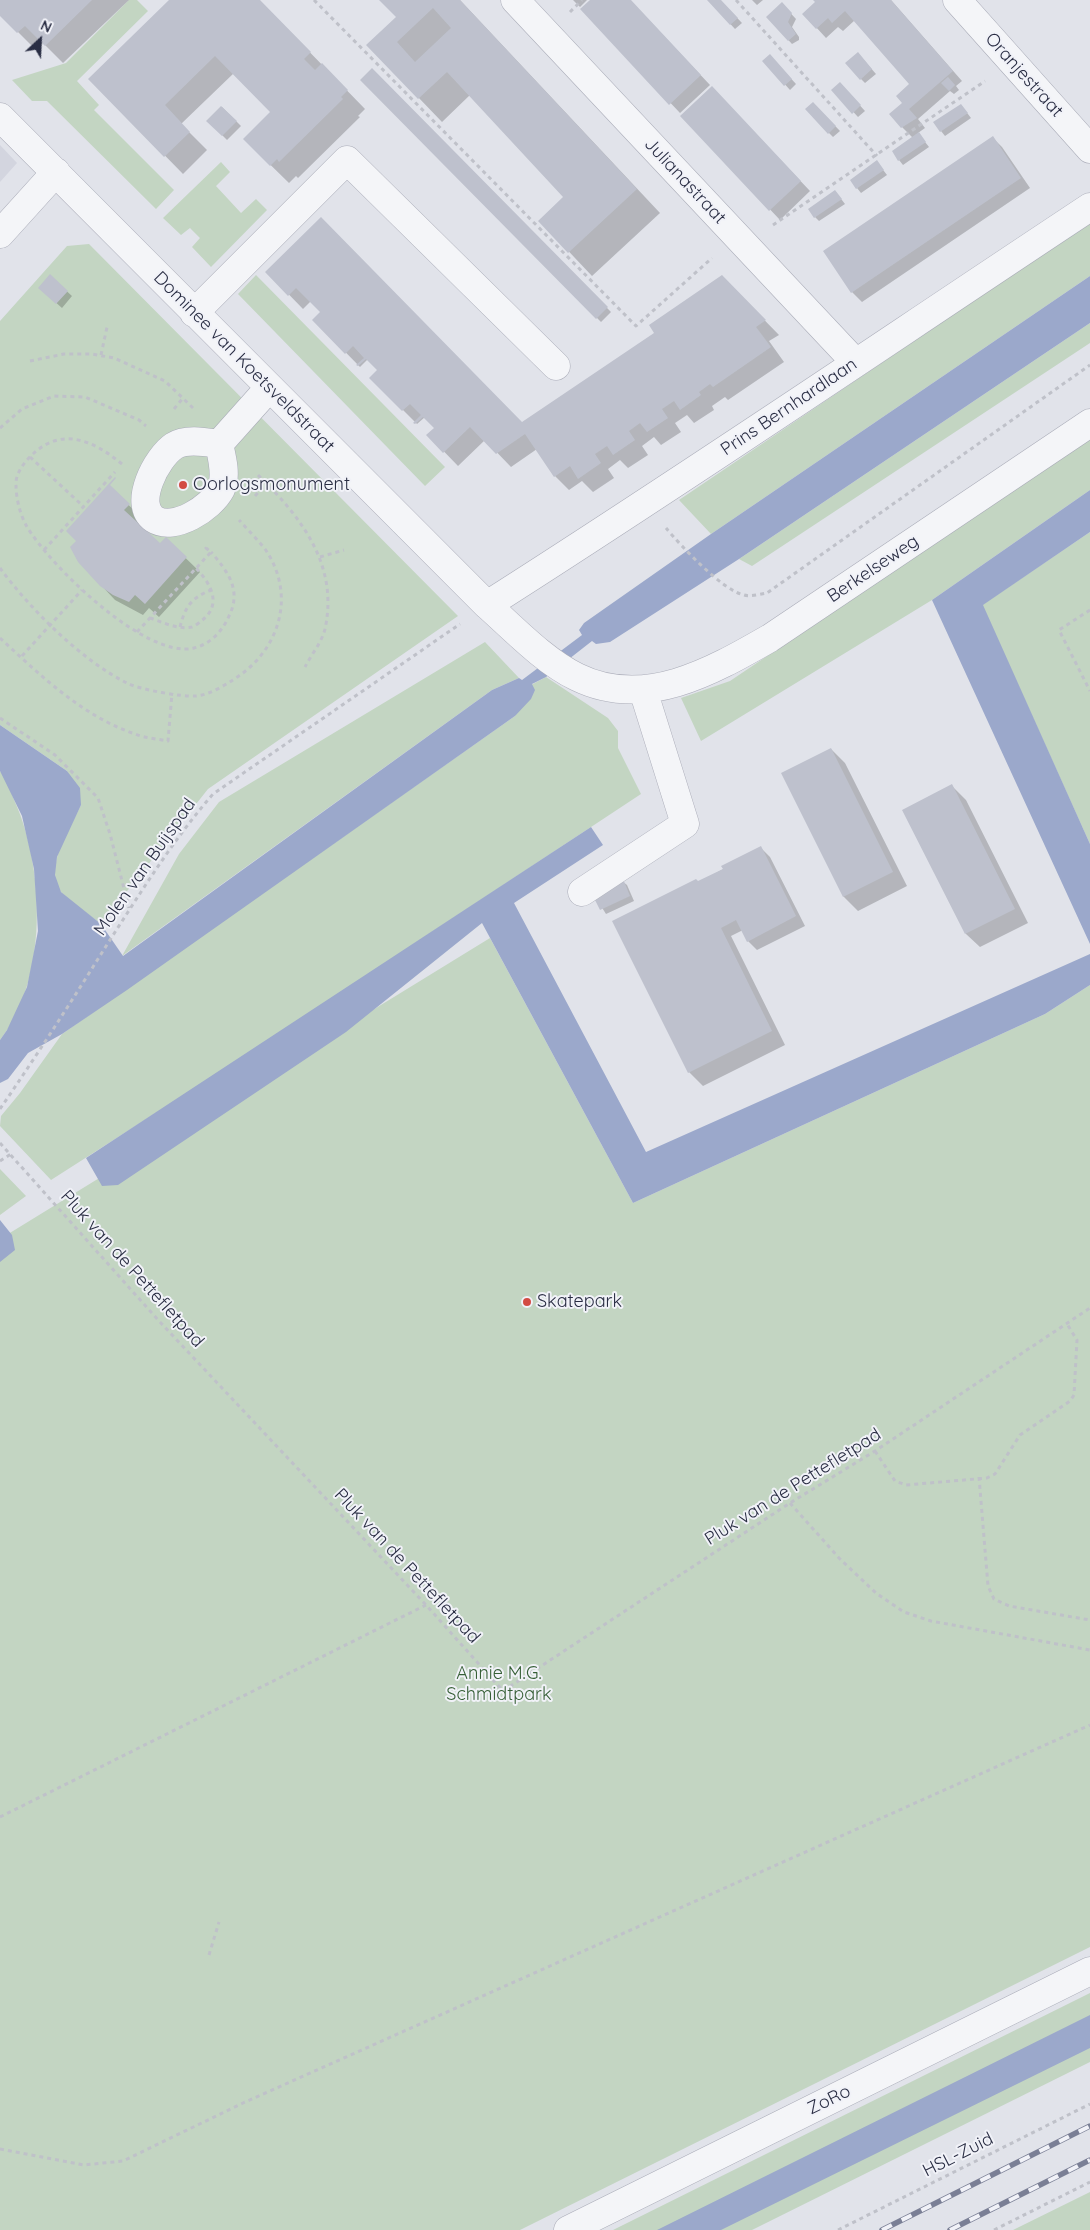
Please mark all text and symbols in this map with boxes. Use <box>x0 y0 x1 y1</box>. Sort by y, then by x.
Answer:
north arrow <box>15 15 65 65</box>
text: N <box>38 16 55 37</box>
street label: Oranjestraat <box>980 28 1068 122</box>
street label: Julianastraat <box>640 133 730 229</box>
street label: Dominee van Koetsveldstraat <box>149 267 339 457</box>
street label: Prins Bernhardlaan <box>717 353 861 461</box>
place label: Oorlogsmonument <box>193 474 350 496</box>
marker: Oorlogsmonument <box>177 479 189 491</box>
street label: Berkelseweg <box>823 530 923 608</box>
street label: Molen van Buijspad <box>89 794 201 940</box>
street label: Pluk van de Pettefletpad <box>56 1186 208 1352</box>
place label: Skatepark <box>537 1291 622 1313</box>
marker: Skatepark <box>521 1296 533 1308</box>
street label: Pluk van de Pettefletpad <box>701 1424 885 1550</box>
street label: Pluk van de Pettefletpad <box>330 1484 484 1648</box>
park label: Annie M.G. Schmidtpark <box>446 1663 552 1706</box>
street label: ZoRo <box>804 2080 854 2120</box>
street label: HSL-Zuid <box>919 2128 997 2182</box>

